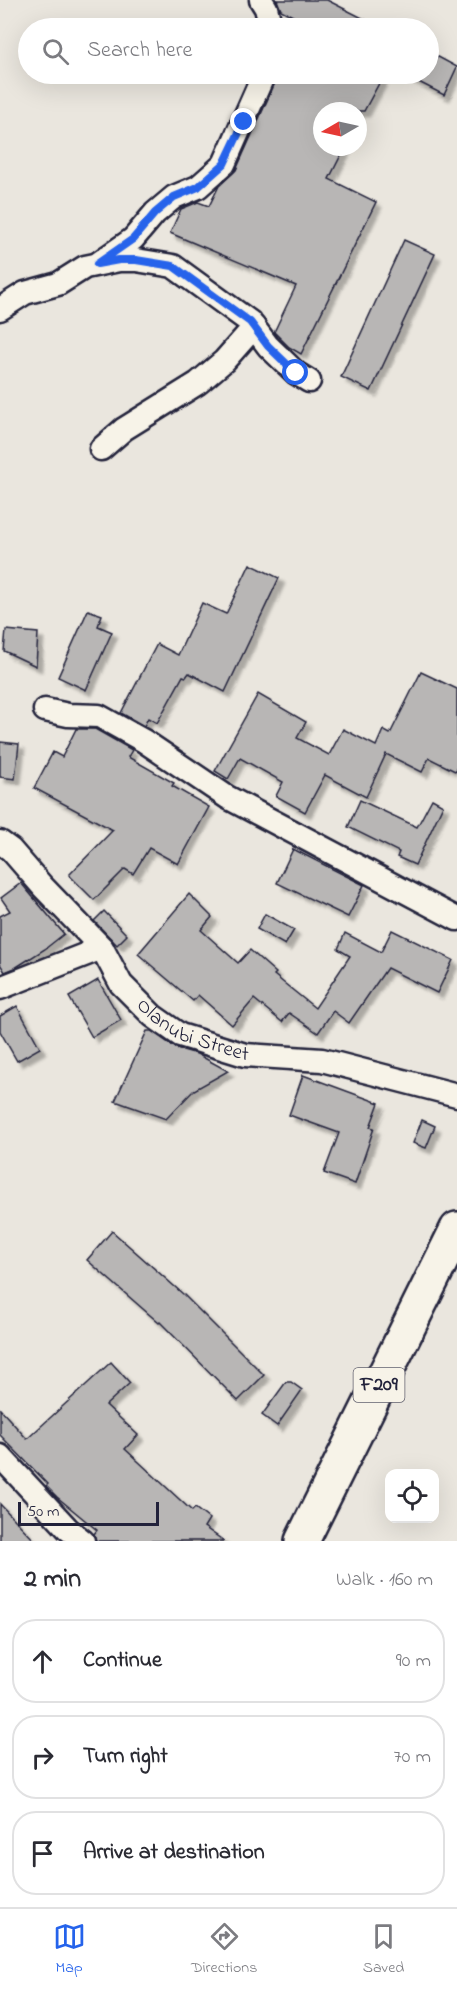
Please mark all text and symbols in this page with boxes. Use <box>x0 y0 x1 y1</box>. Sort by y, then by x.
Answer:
search box <box>18 18 439 84</box>
icon: search <box>39 35 72 68</box>
text: Search here <box>87 35 192 67</box>
north arrow <box>313 102 367 156</box>
route end <box>230 108 256 134</box>
route start <box>282 359 308 385</box>
street label: Olanubi Street <box>129 992 250 1070</box>
road number: F209 <box>354 1368 404 1402</box>
map controls <box>385 1469 439 1523</box>
button: locate <box>385 1469 439 1523</box>
scale bar <box>18 1499 159 1526</box>
text: 50 m <box>27 1500 59 1524</box>
text: 2 min <box>24 1561 81 1599</box>
text: Walk · 160 m <box>336 1566 433 1595</box>
icon: ahead <box>26 1645 59 1678</box>
text: Continue <box>83 1645 162 1677</box>
text: 90 m <box>396 1647 431 1676</box>
icon: right <box>26 1741 59 1774</box>
text: Turn right <box>83 1741 168 1773</box>
text: 70 m <box>394 1743 431 1772</box>
icon: arrive <box>26 1837 59 1870</box>
text: Arrive at destination <box>83 1837 265 1869</box>
tab: Map <box>53 1920 86 1980</box>
tab: Directions <box>191 1920 257 1980</box>
tab: Saved <box>363 1920 404 1980</box>

